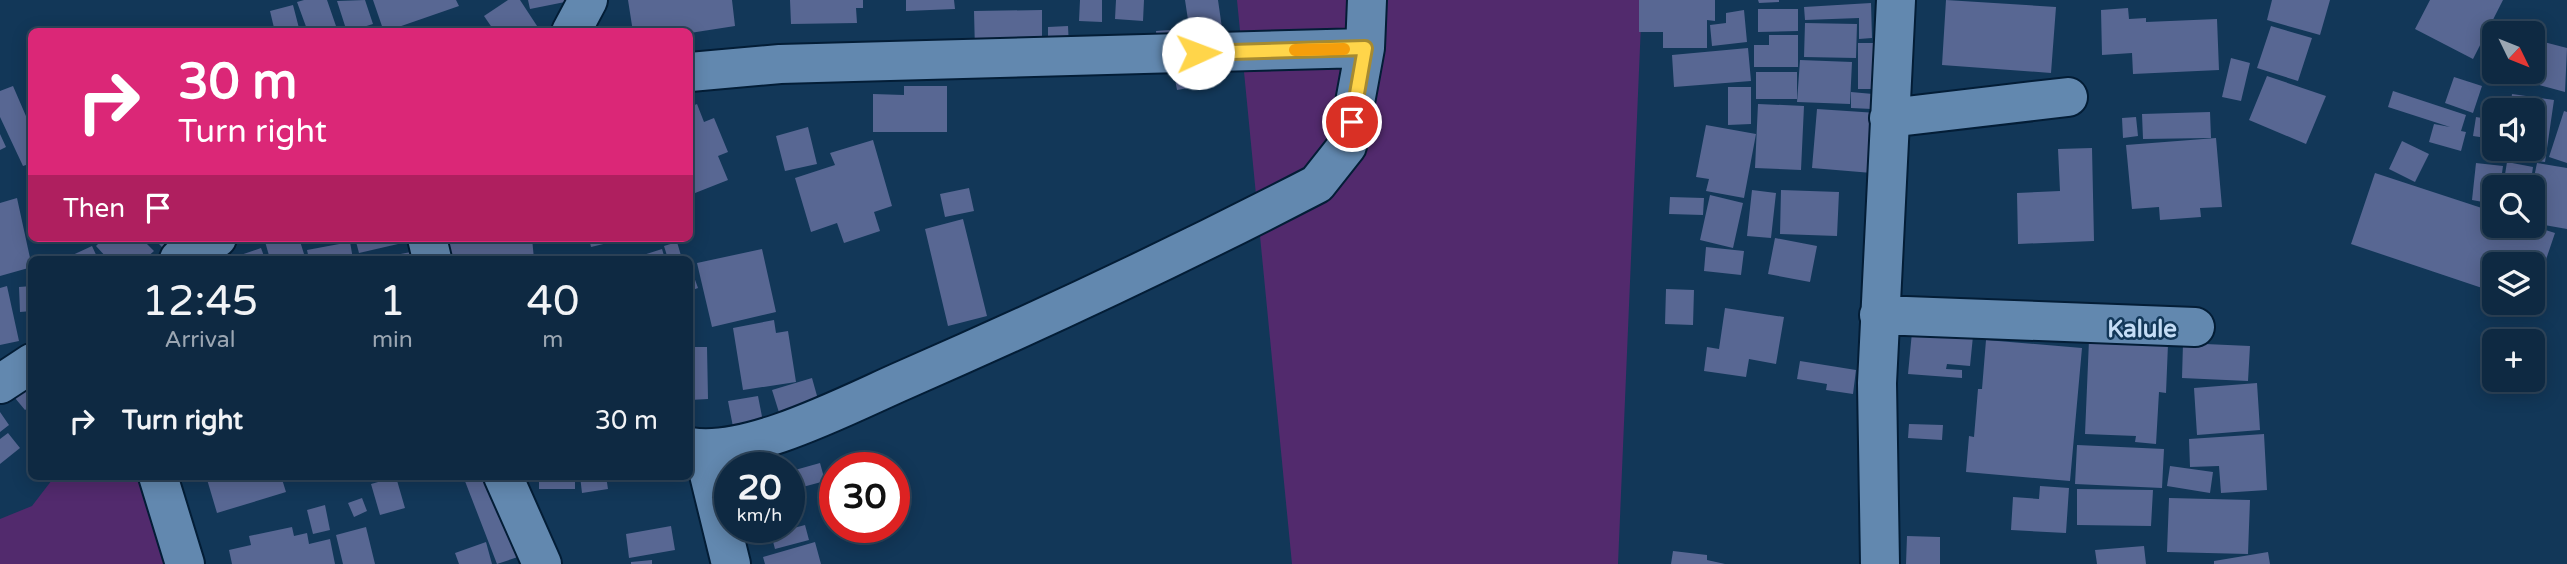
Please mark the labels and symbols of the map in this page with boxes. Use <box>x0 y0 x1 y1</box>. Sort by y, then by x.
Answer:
position arrow <box>1161 16 1235 90</box>
north arrow <box>2482 21 2544 84</box>
pin <box>1322 92 1382 152</box>
district label: Kalule <box>2107 315 2177 344</box>
speed limit sign: 30 <box>819 452 910 543</box>

